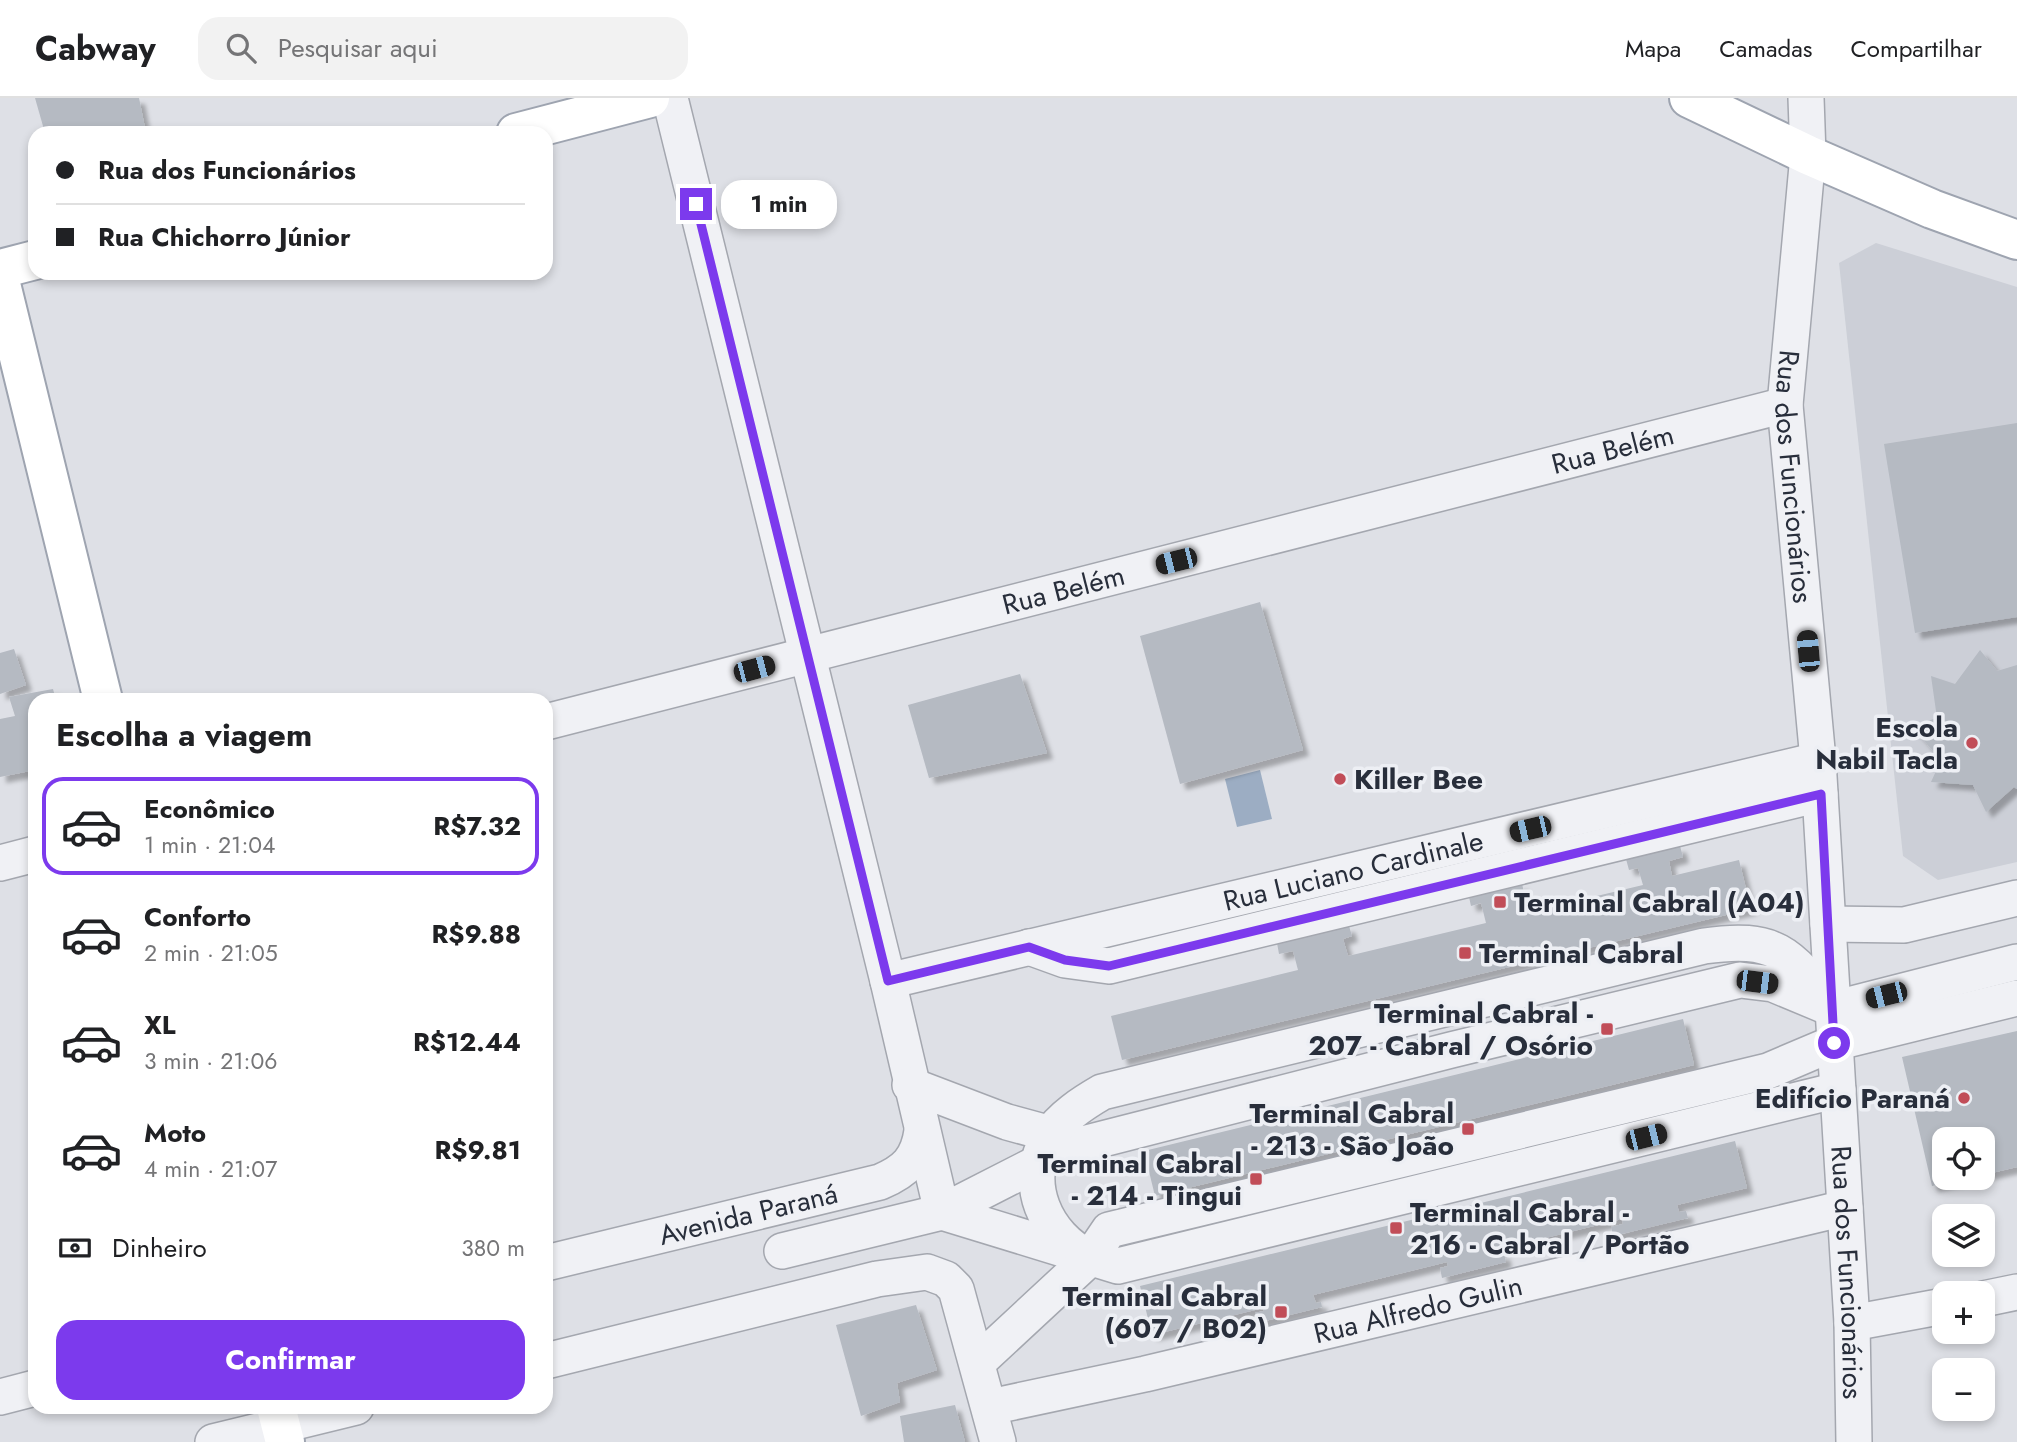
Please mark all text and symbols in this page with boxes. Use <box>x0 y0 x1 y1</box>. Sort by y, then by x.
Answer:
search box <box>198 17 688 80</box>
text: Cabway <box>35 25 156 72</box>
icon: search <box>222 29 260 67</box>
text: Pesquisar aqui <box>278 29 438 67</box>
text: Mapa <box>1625 31 1681 66</box>
text: Camadas <box>1719 31 1812 66</box>
text: Compartilhar <box>1850 31 1982 66</box>
text: Rua dos Funcionários <box>98 151 356 189</box>
callout: 1 min <box>720 180 836 228</box>
text: 1 min <box>750 187 808 221</box>
route end <box>680 188 712 220</box>
text: Rua Chichorro Júnior <box>98 218 351 256</box>
street label: Rua dos Funcionários <box>1764 348 1824 605</box>
street label: Rua Belém <box>1547 414 1678 484</box>
car <box>1154 546 1199 576</box>
street label: Rua Belém <box>998 554 1129 625</box>
car <box>1796 629 1821 673</box>
car <box>731 653 778 685</box>
place label: Escola Nabil Tacla <box>1815 707 1958 780</box>
text: Escolha a viagem <box>56 712 312 758</box>
marker: Escola Nabil Tacla <box>1964 735 1980 751</box>
place label: Killer Bee <box>1354 759 1483 800</box>
marker: Killer Bee <box>1332 771 1348 787</box>
text: Econômico <box>144 790 275 828</box>
icon: car <box>60 795 123 858</box>
text: R$7.32 <box>433 807 521 845</box>
car <box>1508 814 1553 844</box>
street label: Rua Luciano Cardinale <box>1219 820 1487 921</box>
text: 1 min · 21:04 <box>144 828 276 862</box>
place label: Terminal Cabral (A04) <box>1514 882 1805 923</box>
marker: Terminal Cabral (A04) <box>1492 894 1508 910</box>
text: Conforto <box>144 898 251 936</box>
icon: car <box>60 903 123 966</box>
text: R$9.88 <box>431 915 521 953</box>
place label: Terminal Cabral <box>1479 933 1683 974</box>
text: 2 min · 21:05 <box>144 936 278 970</box>
marker: Terminal Cabral <box>1457 945 1473 961</box>
car <box>1735 969 1780 995</box>
car <box>1864 980 1909 1010</box>
place label: Terminal Cabral - 207 - Cabral / Osório <box>1308 993 1594 1066</box>
text: XL <box>144 1006 176 1044</box>
icon: car <box>60 1011 123 1074</box>
marker: Terminal Cabral - 207 - Cabral / Osório <box>1599 1021 1615 1037</box>
text: R$12.44 <box>413 1023 521 1061</box>
route start <box>1818 1027 1850 1059</box>
text: 3 min · 21:06 <box>144 1044 278 1078</box>
place label: Edifício Paraná <box>1755 1078 1950 1119</box>
marker: Edifício Paraná <box>1956 1090 1972 1106</box>
place label: Terminal Cabral - 213 - São João <box>1250 1093 1454 1166</box>
text: Moto <box>144 1114 206 1152</box>
icon: car <box>60 1119 123 1182</box>
marker: Terminal Cabral - 213 - São João <box>1460 1121 1476 1137</box>
car <box>1624 1122 1669 1152</box>
map controls <box>1932 1127 1995 1421</box>
button: locate <box>1932 1127 1995 1190</box>
text: R$9.81 <box>435 1131 521 1169</box>
place label: Terminal Cabral - 214 - Tingui <box>1038 1143 1242 1216</box>
street label: Rua dos Funcionários <box>1821 1145 1874 1400</box>
text: 4 min · 21:07 <box>144 1152 277 1186</box>
marker: Terminal Cabral - 214 - Tingui <box>1248 1171 1264 1187</box>
street label: Avenida Paraná <box>655 1173 842 1255</box>
place label: Terminal Cabral - 216 - Cabral / Portão <box>1410 1192 1690 1265</box>
button: layers <box>1932 1204 1995 1267</box>
marker: Terminal Cabral - 216 - Cabral / Portão <box>1388 1220 1404 1236</box>
icon: cash <box>56 1229 94 1267</box>
text: Dinheiro <box>112 1229 207 1267</box>
text: 380 m <box>461 1231 525 1265</box>
street label: Rua Alfredo Gulin <box>1309 1265 1526 1354</box>
place label: Terminal Cabral (607 / B02) <box>1063 1276 1267 1349</box>
button: + <box>1932 1281 1995 1344</box>
marker: Terminal Cabral (607 / B02) <box>1273 1304 1289 1320</box>
button: Confirmar <box>56 1320 525 1400</box>
button: − <box>1932 1358 1995 1421</box>

